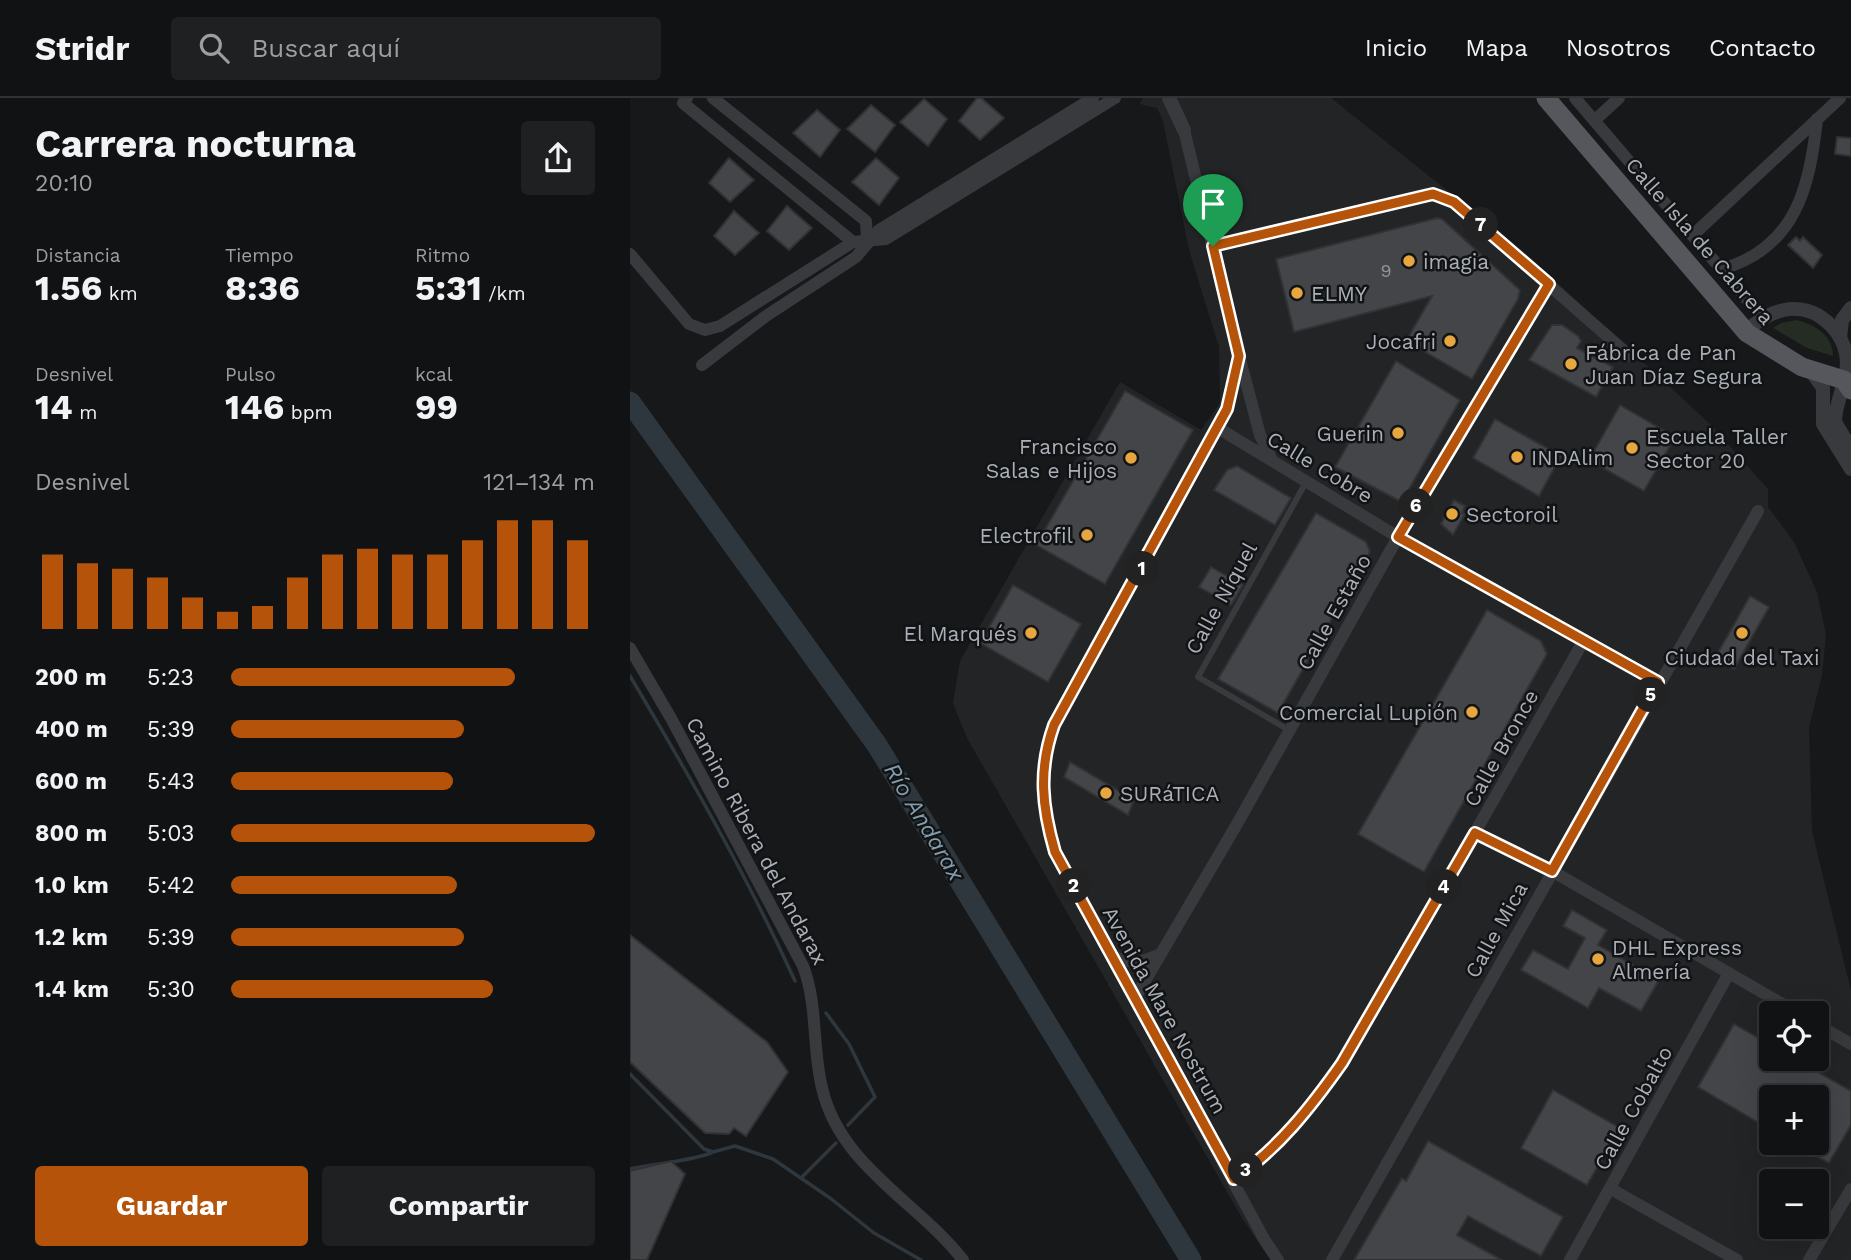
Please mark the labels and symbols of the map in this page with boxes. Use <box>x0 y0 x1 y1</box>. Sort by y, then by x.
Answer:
street label: Calle Isla de Cabrera <box>1621 152 1779 330</box>
pin <box>1183 174 1243 246</box>
pin: 7 <box>1464 208 1498 242</box>
place label: imagia <box>1423 249 1489 274</box>
marker: imagia <box>1401 253 1417 269</box>
house number: 9 <box>1380 260 1392 281</box>
place label: ELMY <box>1311 281 1367 306</box>
marker: ELMY <box>1289 285 1305 301</box>
place label: Jocafri <box>1366 329 1436 354</box>
marker: Jocafri <box>1442 333 1458 349</box>
place label: Fábrica de Pan Juan Díaz Segura <box>1585 340 1763 389</box>
marker: Fábrica de Pan Juan Díaz Segura <box>1563 356 1579 372</box>
place label: Guerin <box>1317 421 1384 446</box>
place label: Escuela Taller Sector 20 <box>1646 424 1788 473</box>
marker: Guerin <box>1390 425 1406 441</box>
street label: Calle Cobre <box>1263 426 1377 508</box>
place label: Francisco Salas e Hijos <box>986 434 1117 483</box>
marker: Escuela Taller Sector 20 <box>1624 440 1640 456</box>
place label: INDAlim <box>1531 445 1613 470</box>
marker: INDAlim <box>1509 449 1525 465</box>
marker: Francisco Salas e Hijos <box>1123 450 1139 466</box>
pin: 6 <box>1398 488 1434 524</box>
place label: Sectoroil <box>1466 502 1558 527</box>
marker: Sectoroil <box>1444 506 1460 522</box>
place label: Electrofil <box>980 523 1074 548</box>
marker: Electrofil <box>1079 527 1095 543</box>
street label: Calle Níquel <box>1180 537 1262 658</box>
street label: Calle Estaño <box>1292 549 1376 675</box>
pin: 1 <box>1124 552 1160 587</box>
place label: El Marqués <box>904 621 1017 646</box>
marker: El Marqués <box>1023 625 1039 641</box>
marker: Ciudad del Taxi <box>1734 625 1750 641</box>
place label: Ciudad del Taxi <box>1664 645 1820 670</box>
pin: 5 <box>1634 678 1668 712</box>
street label: Calle Bronce <box>1459 685 1543 811</box>
place label: Comercial Lupión <box>1279 700 1458 725</box>
marker: Comercial Lupión <box>1464 704 1480 720</box>
street label: Camino Ribera del Andarax <box>681 713 833 969</box>
water label: Río Andarax <box>878 758 970 887</box>
place label: SURáTICA <box>1120 781 1219 806</box>
marker: SURáTICA <box>1098 785 1114 801</box>
pin: 2 <box>1056 868 1092 904</box>
pin: 4 <box>1426 870 1462 904</box>
street label: Calle Mica <box>1459 878 1533 982</box>
street label: Avenida Mare Nostrum <box>1098 902 1232 1118</box>
place label: DHL Express Almería <box>1612 935 1742 984</box>
marker: DHL Express Almería <box>1590 951 1606 967</box>
street label: Calle Cobalto <box>1589 1042 1677 1174</box>
pin: 3 <box>1228 1152 1264 1188</box>

